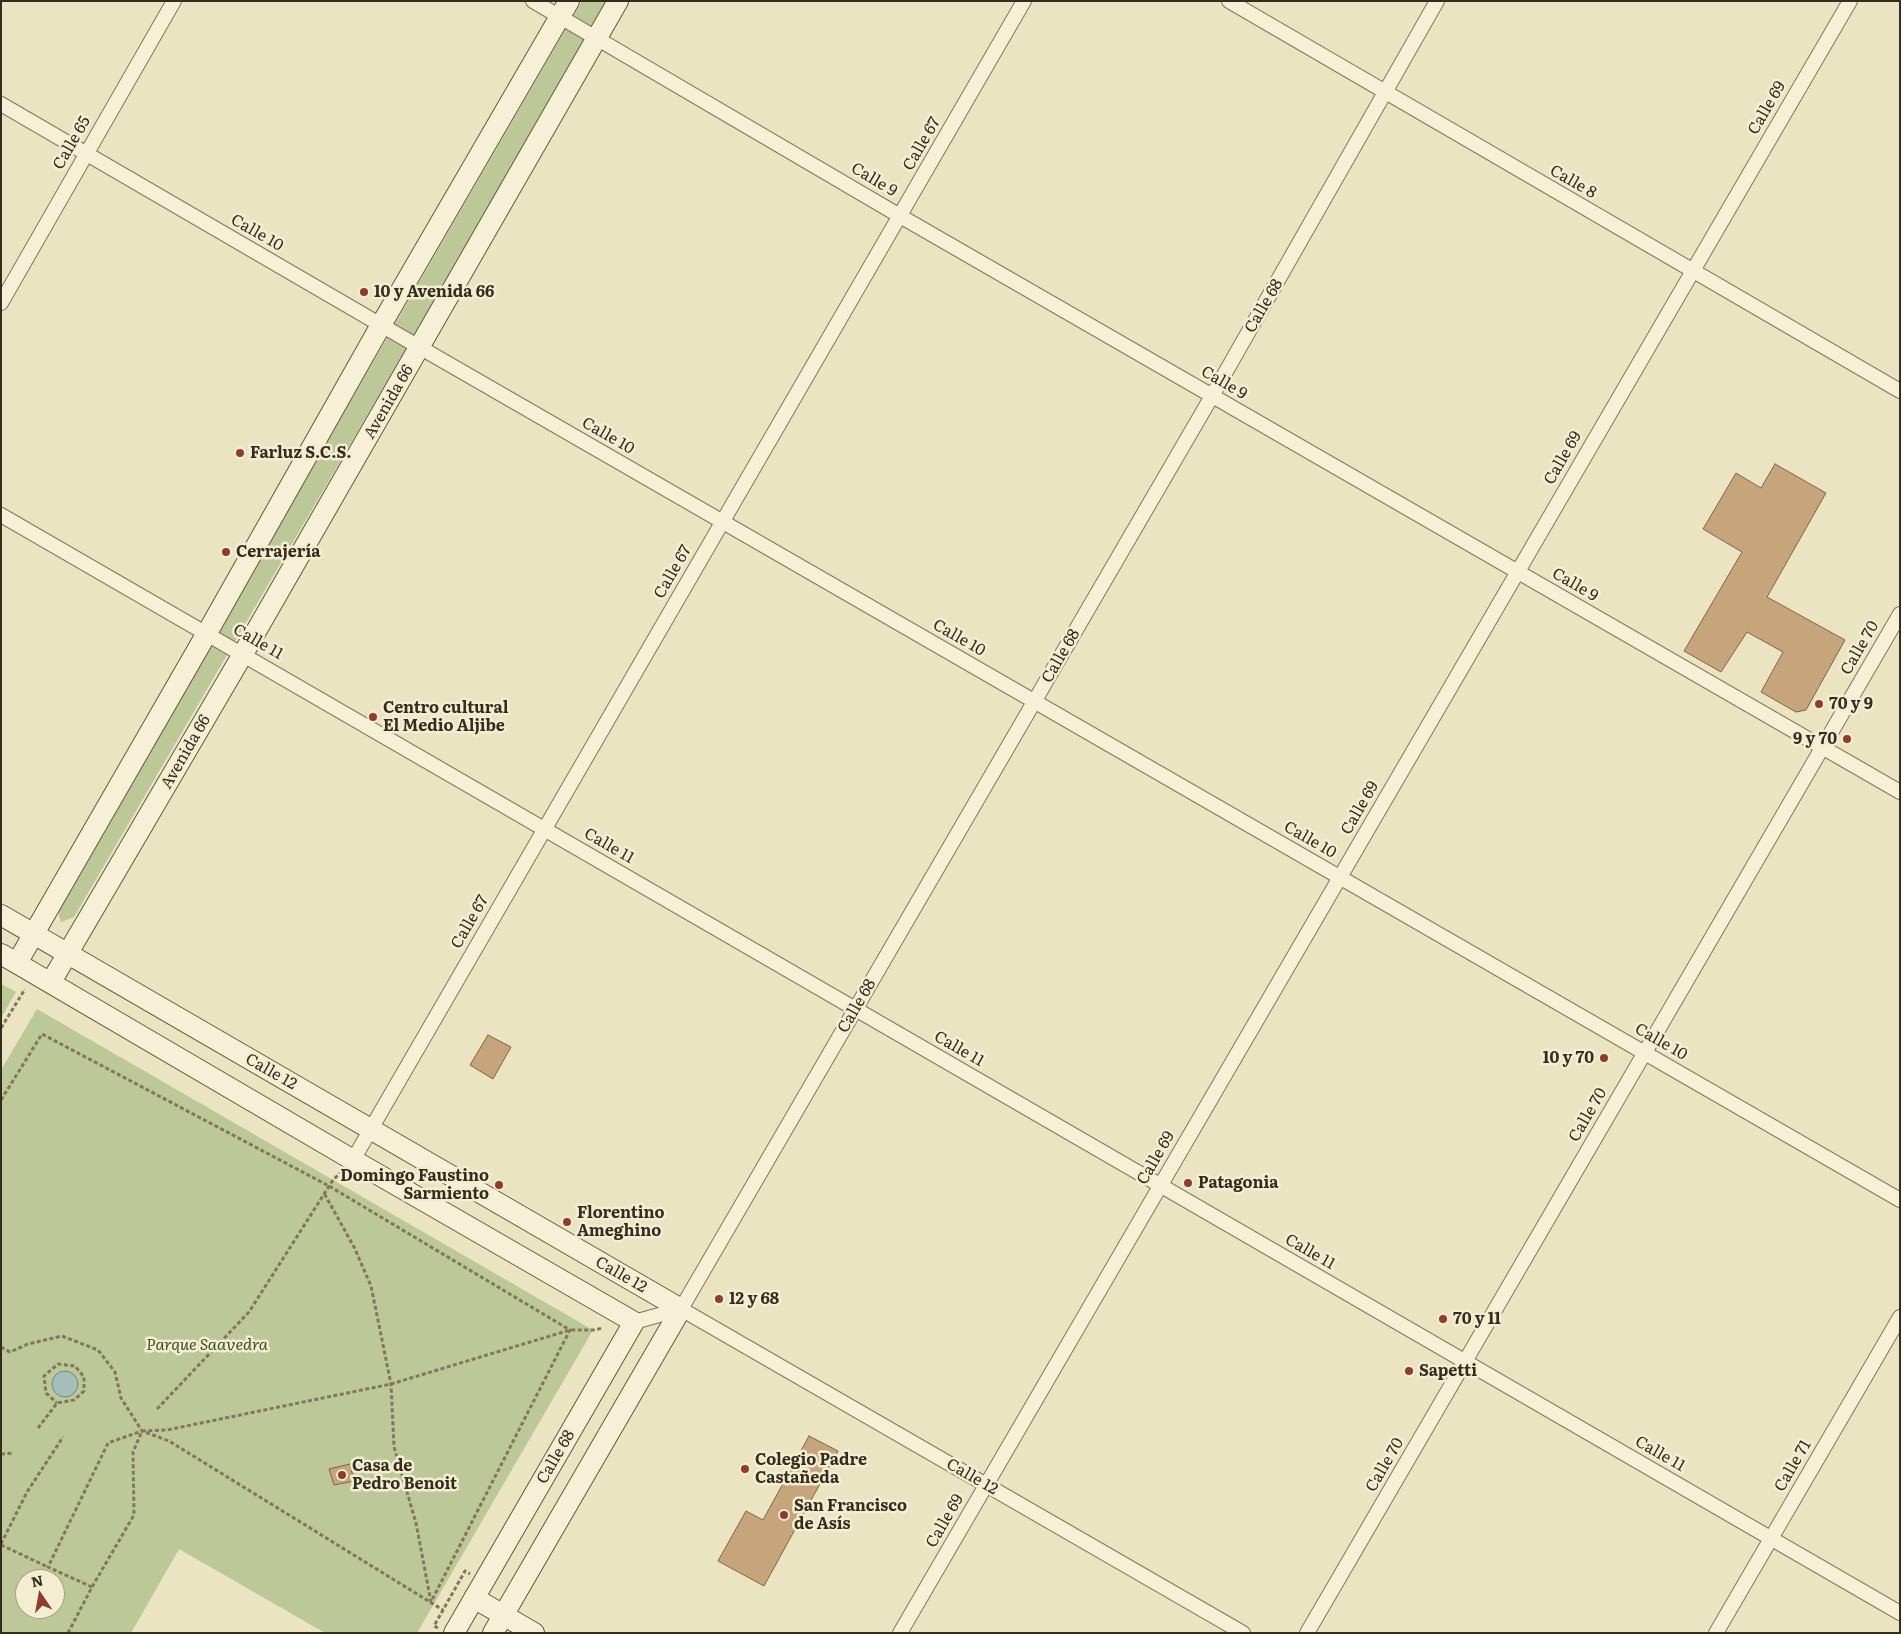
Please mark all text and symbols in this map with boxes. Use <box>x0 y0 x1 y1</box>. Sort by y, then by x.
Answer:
street label: Calle 69 <box>1744 78 1790 138</box>
street label: Calle 65 <box>49 113 95 173</box>
street label: Calle 67 <box>899 114 945 174</box>
street label: Calle 9 <box>848 159 900 201</box>
street label: Calle 8 <box>1546 161 1600 203</box>
street label: Calle 10 <box>227 210 287 256</box>
street label: Calle 68 <box>1241 276 1287 336</box>
place label: 10 y Avenida 66 <box>374 282 494 302</box>
marker: 10 y Avenida 66 <box>358 286 370 298</box>
street label: Avenida 66 <box>360 362 418 442</box>
street label: Calle 9 <box>1198 362 1250 404</box>
street label: Calle 10 <box>578 413 638 459</box>
street label: Calle 69 <box>1540 428 1586 488</box>
place label: Farluz S.C.S. <box>250 443 352 463</box>
marker: Farluz S.C.S. <box>234 447 246 459</box>
place label: Cerrajería <box>236 542 320 562</box>
street label: Calle 67 <box>650 542 696 602</box>
marker: Cerrajería <box>220 546 232 558</box>
street label: Calle 9 <box>1549 564 1601 606</box>
street label: Calle 10 <box>929 615 989 661</box>
street label: Calle 70 <box>1837 618 1883 678</box>
street label: Calle 11 <box>229 620 287 664</box>
street label: Calle 68 <box>1038 626 1084 686</box>
place label: 70 y 9 <box>1829 694 1873 714</box>
place label: Centro cultural El Medio Aljibe <box>383 698 509 736</box>
marker: 70 y 9 <box>1813 698 1825 710</box>
marker: Centro cultural El Medio Aljibe <box>367 711 379 723</box>
street label: Avenida 66 <box>157 712 215 792</box>
place label: 9 y 70 <box>1793 729 1837 749</box>
marker: 9 y 70 <box>1841 733 1853 745</box>
street label: Calle 69 <box>1337 778 1383 838</box>
street label: Calle 10 <box>1280 817 1340 863</box>
street label: Calle 11 <box>580 824 638 868</box>
street label: Calle 67 <box>447 892 493 952</box>
street label: Calle 68 <box>834 976 880 1036</box>
street label: Calle 10 <box>1631 1019 1691 1065</box>
street label: Calle 11 <box>930 1027 988 1071</box>
place label: 10 y 70 <box>1543 1048 1594 1068</box>
street label: Calle 12 <box>242 1050 300 1094</box>
marker: 10 y 70 <box>1598 1052 1610 1064</box>
street label: Calle 70 <box>1565 1085 1611 1145</box>
street label: Calle 69 <box>1133 1128 1179 1188</box>
place label: Domingo Faustino Sarmiento <box>340 1166 489 1204</box>
place label: Patagonia <box>1198 1173 1279 1193</box>
marker: Patagonia <box>1182 1177 1194 1189</box>
marker: Domingo Faustino Sarmiento <box>493 1179 505 1191</box>
place label: Florentino Ameghino <box>577 1203 665 1241</box>
marker: Florentino Ameghino <box>561 1216 573 1228</box>
street label: Calle 11 <box>1281 1230 1339 1274</box>
street label: Calle 12 <box>592 1253 650 1297</box>
place label: 12 y 68 <box>729 1289 779 1309</box>
marker: 12 y 68 <box>713 1293 725 1305</box>
place label: 70 y 11 <box>1453 1309 1501 1329</box>
marker: 70 y 11 <box>1437 1313 1449 1325</box>
park label: Parque Saavedra <box>146 1335 268 1355</box>
place label: Sapetti <box>1419 1361 1477 1381</box>
marker: Sapetti <box>1403 1365 1415 1377</box>
street label: Calle 68 <box>533 1427 579 1487</box>
street label: Calle 11 <box>1631 1432 1689 1476</box>
street label: Calle 70 <box>1362 1435 1408 1495</box>
street label: Calle 71 <box>1771 1437 1815 1495</box>
place label: Colegio Padre Castañeda <box>755 1450 867 1488</box>
street label: Calle 12 <box>943 1455 1001 1499</box>
place label: Casa de Pedro Benoit <box>352 1456 457 1494</box>
marker: Colegio Padre Castañeda <box>739 1463 751 1475</box>
marker: Casa de Pedro Benoit <box>336 1469 348 1481</box>
street label: Calle 69 <box>922 1491 968 1551</box>
place label: San Francisco de Asís <box>794 1496 907 1534</box>
marker: San Francisco de Asís <box>778 1509 790 1521</box>
north arrow <box>15 1569 65 1619</box>
text: N <box>29 1569 45 1591</box>

